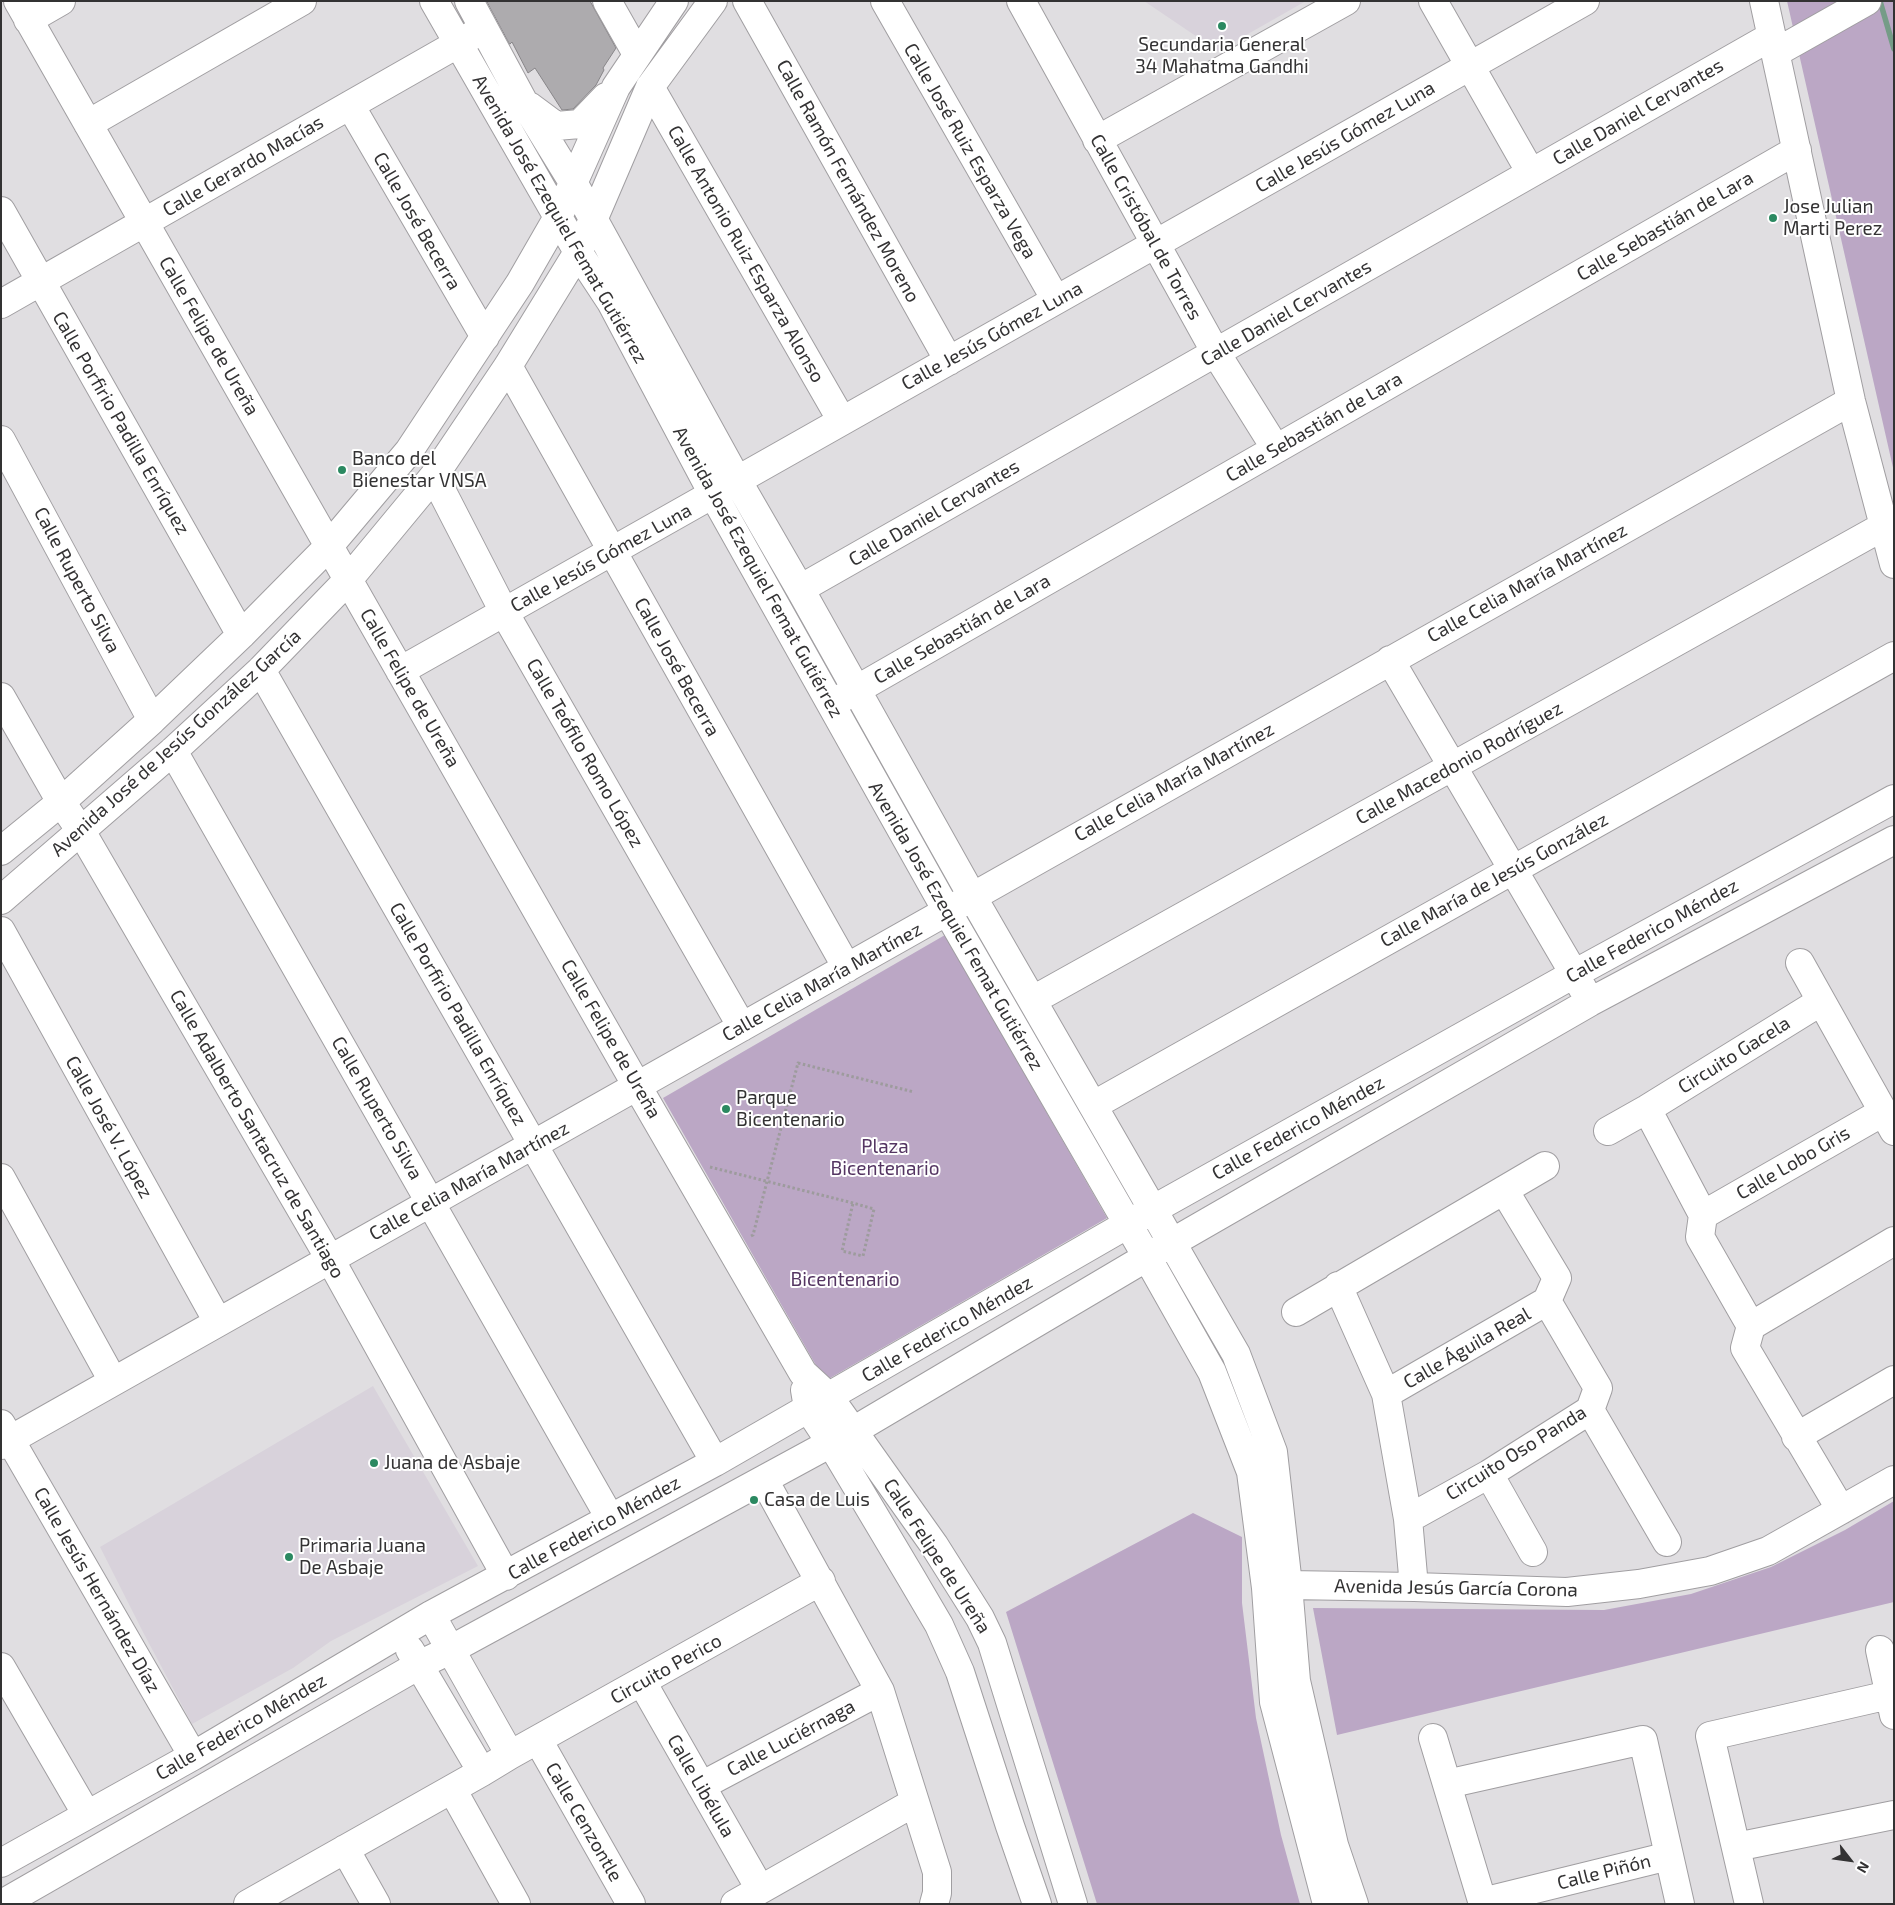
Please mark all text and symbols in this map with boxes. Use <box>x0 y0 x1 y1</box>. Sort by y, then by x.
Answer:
marker: Secundaria General 34 Mahatma Gandhi <box>1216 20 1228 32</box>
place label: Secundaria General 34 Mahatma Gandhi <box>1135 34 1309 78</box>
street label: Calle José Ruiz Esparza Vega <box>899 39 1041 263</box>
street label: Calle Daniel Cervantes <box>1549 54 1727 170</box>
street label: Calle Ramón Fernández Moreno <box>772 56 924 306</box>
street label: Avenida José Ezequiel Femat Gutiérrez <box>468 71 652 367</box>
street label: Calle Jesús Gómez Luna <box>1251 76 1439 198</box>
street label: Calle Gerardo Macías <box>159 111 327 221</box>
street label: Calle Antonio Ruiz Esparza Alonso <box>663 121 829 387</box>
street label: Calle Cristóbal de Torres <box>1085 130 1207 324</box>
street label: Calle José Becerra <box>368 148 466 294</box>
street label: Calle Sebastián de Lara <box>1573 166 1757 286</box>
place label: Jose Julian Marti Perez <box>1783 196 1882 240</box>
marker: Jose Julian Marti Perez <box>1767 212 1779 224</box>
street label: Calle Felipe de Ureña <box>154 252 264 420</box>
street label: Calle Daniel Cervantes <box>1197 255 1375 371</box>
street label: Calle Jesús Gómez Luna <box>897 277 1087 395</box>
street label: Calle Porfirio Padilla Enríquez <box>48 307 194 539</box>
street label: Calle Sebastián de Lara <box>1222 367 1406 487</box>
street label: Avenida José Ezequiel Femat Gutiérrez <box>668 422 848 722</box>
place label: Banco del Bienestar VNSA <box>352 448 487 492</box>
street label: Calle Daniel Cervantes <box>845 455 1023 571</box>
marker: Banco del Bienestar VNSA <box>336 464 348 476</box>
street label: Calle Jesús Gómez Luna <box>506 499 696 617</box>
street label: Calle Ruperto Silva <box>29 503 125 657</box>
street label: Calle Celia María Martínez <box>1423 519 1631 647</box>
street label: Calle Sebastián de Lara <box>870 569 1054 689</box>
street label: Calle José Becerra <box>629 594 725 740</box>
street label: Calle Felipe de Ureña <box>355 604 465 772</box>
street label: Avenida José de Jesús González García <box>46 625 306 861</box>
street label: Calle Teófilo Romo López <box>521 654 649 852</box>
street label: Calle Macedonio Rodríguez <box>1352 697 1566 829</box>
street label: Calle Celia María Martínez <box>1070 718 1278 846</box>
street label: Avenida José Ezequiel Femat Gutiérrez <box>864 778 1048 1074</box>
street label: Calle María de Jesús González <box>1376 808 1612 952</box>
street label: Calle Federico Méndez <box>1562 874 1742 988</box>
street label: Calle Porfirio Padilla Enríquez <box>385 898 531 1130</box>
street label: Calle Celia María Martínez <box>718 918 926 1046</box>
street label: Calle Felipe de Ureña <box>556 955 666 1123</box>
street label: Calle Adalberto Santacruz de Santiago <box>165 986 349 1282</box>
street label: Circuito Gacela <box>1674 1011 1794 1099</box>
street label: Calle Ruperto Silva <box>327 1032 427 1184</box>
street label: Calle José V. López <box>60 1052 158 1202</box>
street label: Calle Federico Méndez <box>1208 1071 1388 1185</box>
place label: Parque Bicentenario <box>736 1087 845 1131</box>
marker: Parque Bicentenario <box>720 1103 732 1115</box>
street label: Calle Celia María Martínez <box>365 1117 573 1245</box>
street label: Calle Lobo Gris <box>1732 1121 1854 1205</box>
park label: Plaza Bicentenario <box>831 1136 939 1180</box>
park label: Bicentenario <box>791 1269 899 1291</box>
street label: Calle Federico Méndez <box>858 1271 1036 1387</box>
street label: Calle Águila Real <box>1399 1302 1535 1394</box>
street label: Circuito Oso Panda <box>1442 1401 1590 1505</box>
place label: Juana de Asbaje <box>384 1452 520 1474</box>
marker: Juana de Asbaje <box>368 1457 380 1469</box>
street label: Calle Federico Méndez <box>504 1471 684 1585</box>
street label: Calle Felipe de Ureña <box>878 1474 996 1638</box>
street label: Calle Jesús Hernández Díaz <box>29 1483 165 1697</box>
place label: Casa de Luis <box>764 1489 870 1511</box>
marker: Casa de Luis <box>748 1494 760 1506</box>
place label: Primaria Juana De Asbaje <box>299 1535 426 1579</box>
marker: Primaria Juana De Asbaje <box>283 1551 295 1563</box>
street label: Avenida Jesús García Corona <box>1334 1574 1578 1602</box>
street label: Circuito Perico <box>606 1629 726 1709</box>
street label: Calle Federico Méndez <box>152 1669 330 1785</box>
street label: Calle Luciérnaga <box>723 1695 859 1781</box>
street label: Calle Libélula <box>662 1730 740 1842</box>
street label: Calle Cenzontle <box>541 1758 627 1886</box>
north arrow <box>1825 1835 1875 1885</box>
street label: Calle Piñón <box>1555 1849 1653 1895</box>
text: N <box>1854 1859 1873 1876</box>

